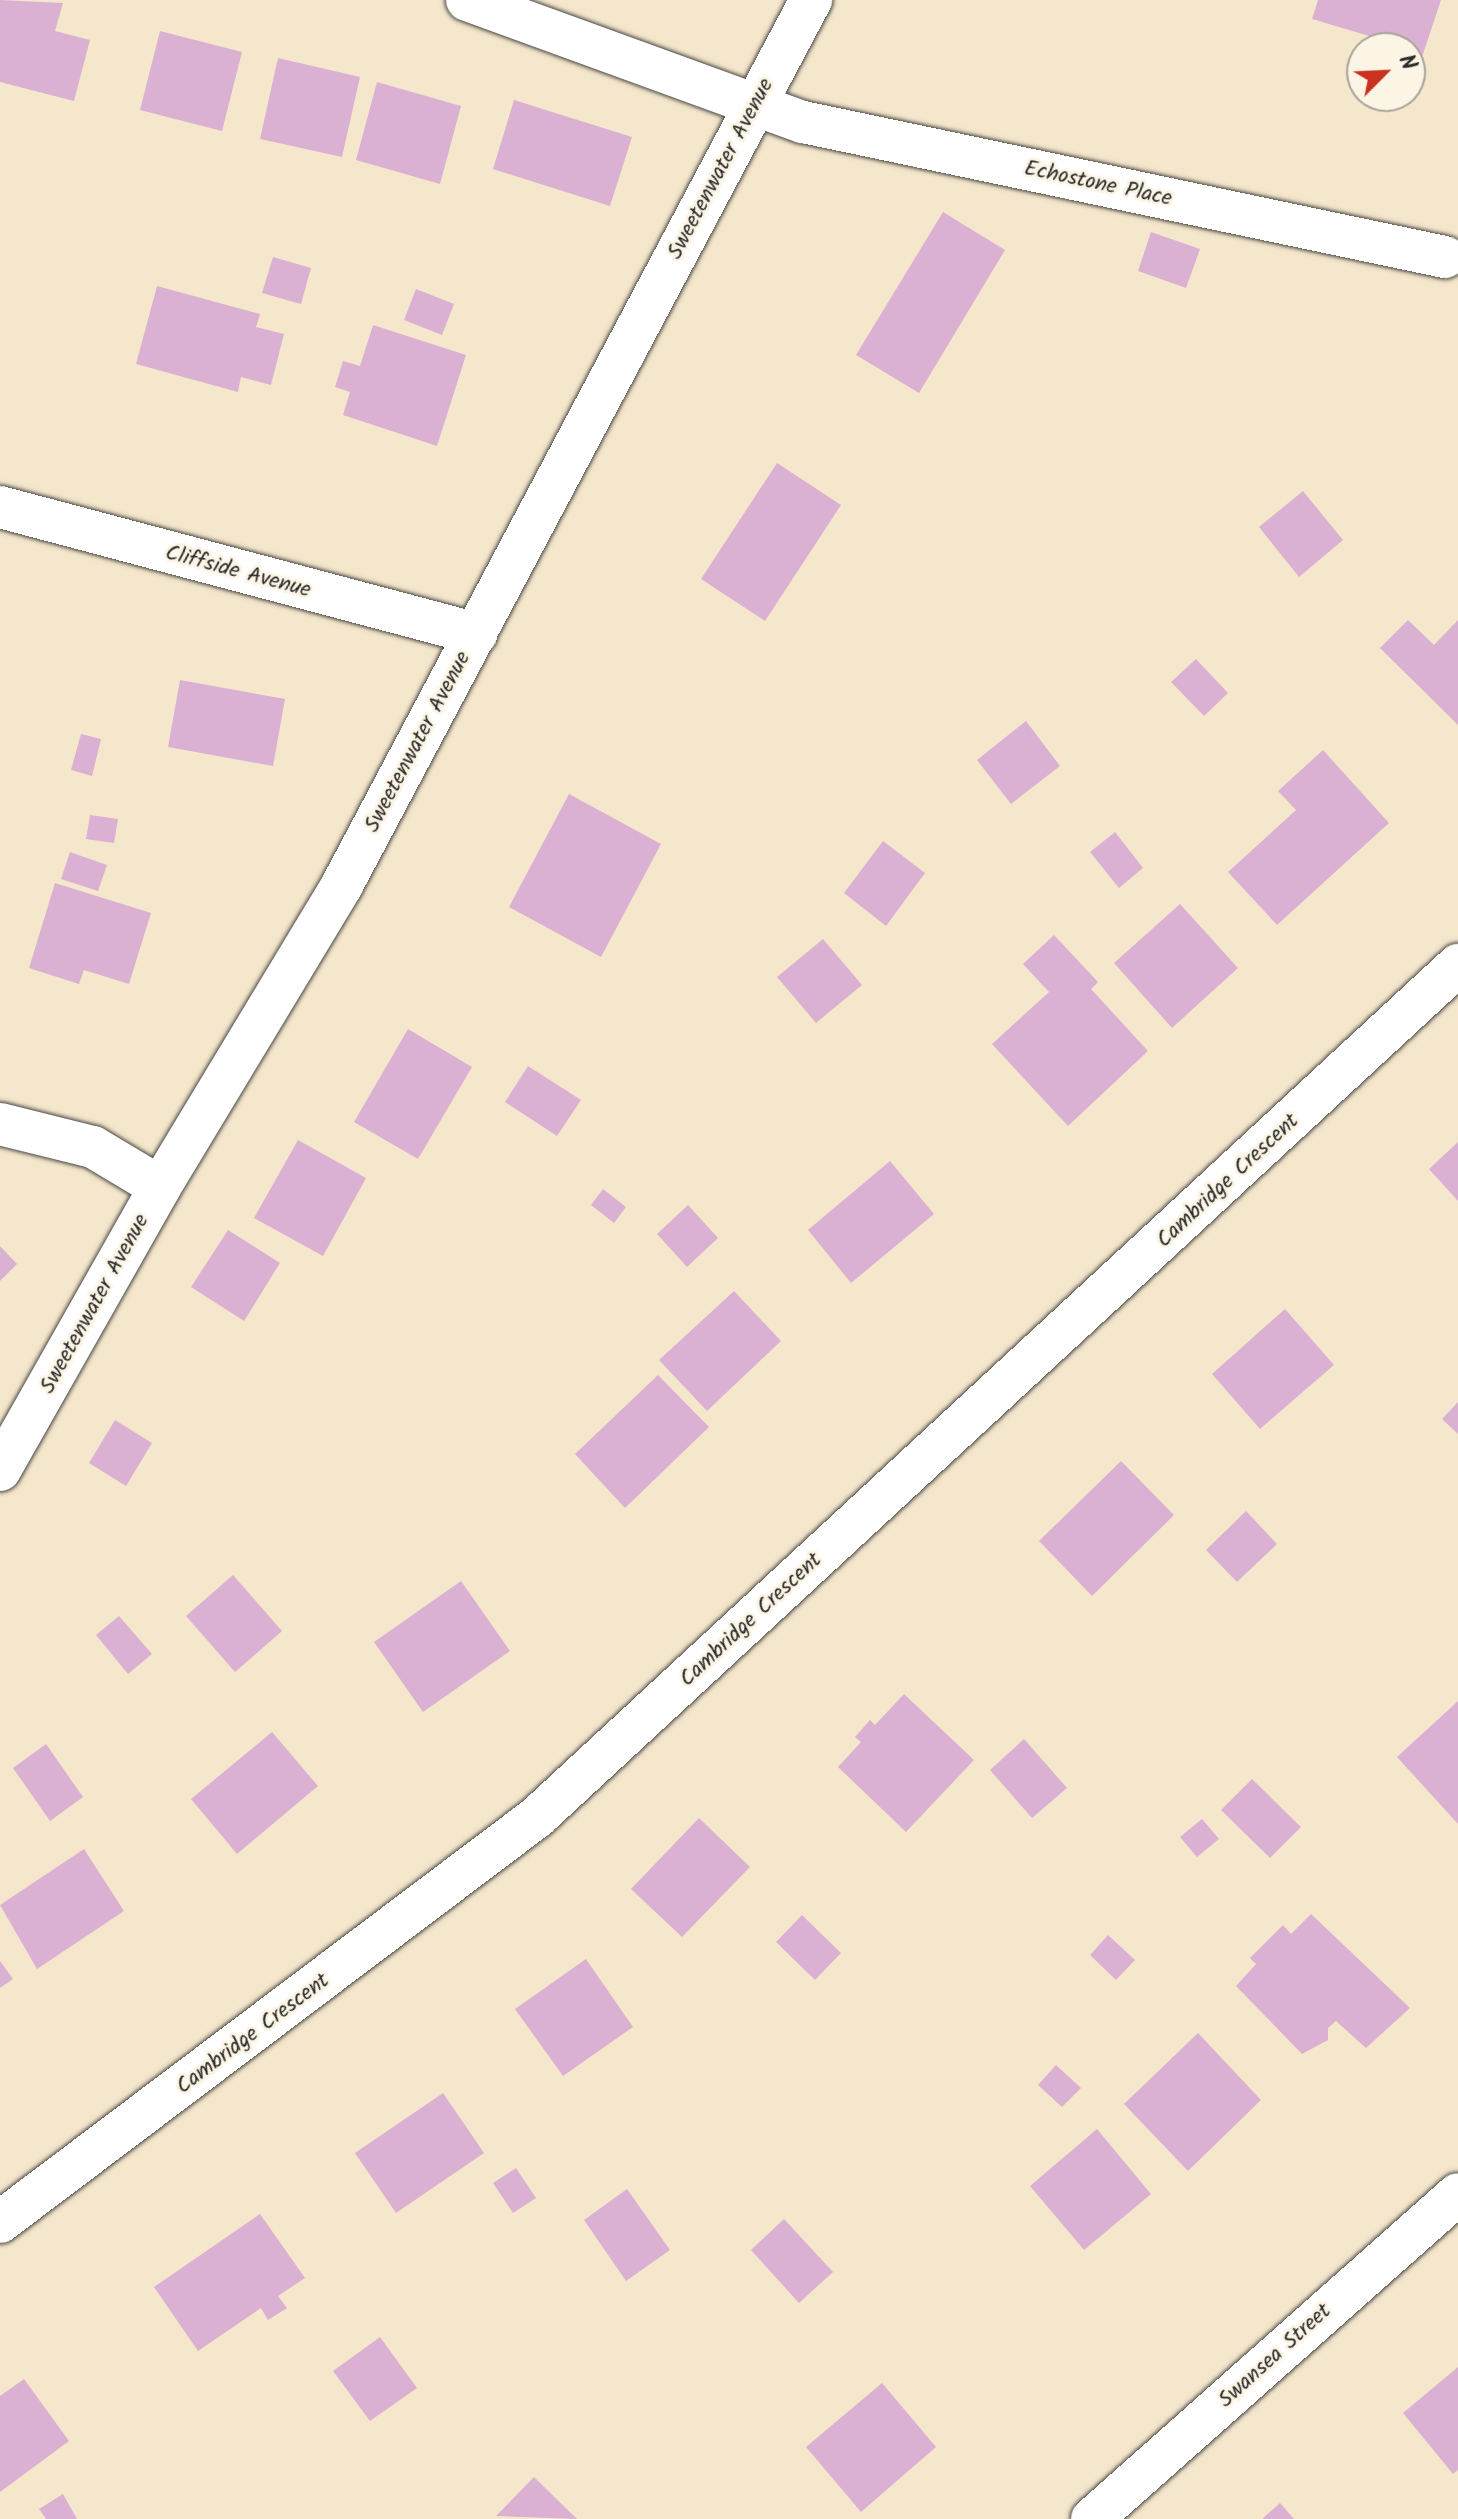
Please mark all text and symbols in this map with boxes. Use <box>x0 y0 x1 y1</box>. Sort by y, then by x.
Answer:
north arrow <box>1346 32 1426 112</box>
text: N <box>1388 49 1425 76</box>
street label: Sweetenwater Avenue <box>662 74 780 264</box>
street label: Echostone Place <box>1022 155 1174 213</box>
street label: Cliffside Avenue <box>162 540 314 604</box>
street label: Sweetenwater Avenue <box>359 647 477 837</box>
street label: Cambridge Crescent <box>1151 1108 1305 1254</box>
street label: Sweetenwater Avenue <box>35 1210 155 1398</box>
street label: Cambridge Crescent <box>674 1547 828 1693</box>
street label: Cambridge Crescent <box>171 1968 335 2100</box>
street label: Swansea Street <box>1213 2298 1337 2414</box>

